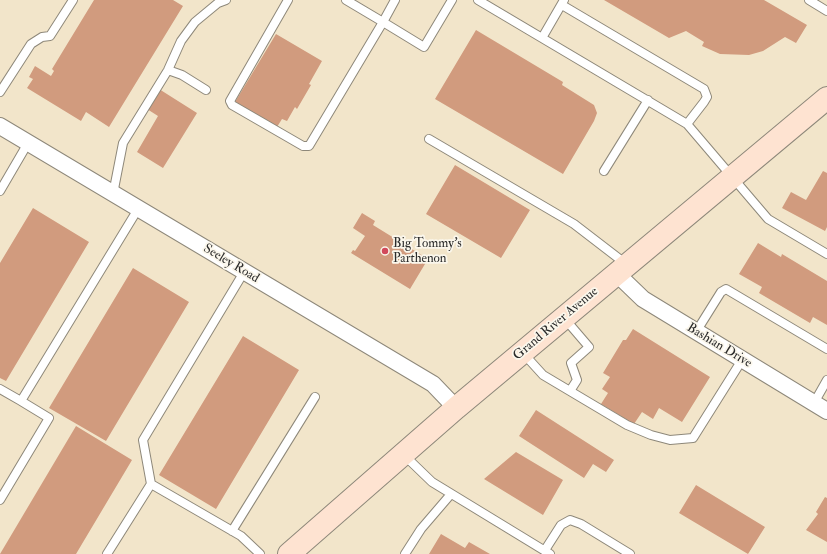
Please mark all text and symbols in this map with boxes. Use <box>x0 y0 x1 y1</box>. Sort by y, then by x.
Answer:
place label: Big Tommy’s Parthenon <box>393 236 462 267</box>
street label: Seeley Road <box>200 241 262 287</box>
marker: Big Tommy’s Parthenon <box>380 246 390 256</box>
street label: Grand River Avenue <box>510 284 602 364</box>
street label: Bashian Drive <box>684 320 754 372</box>

